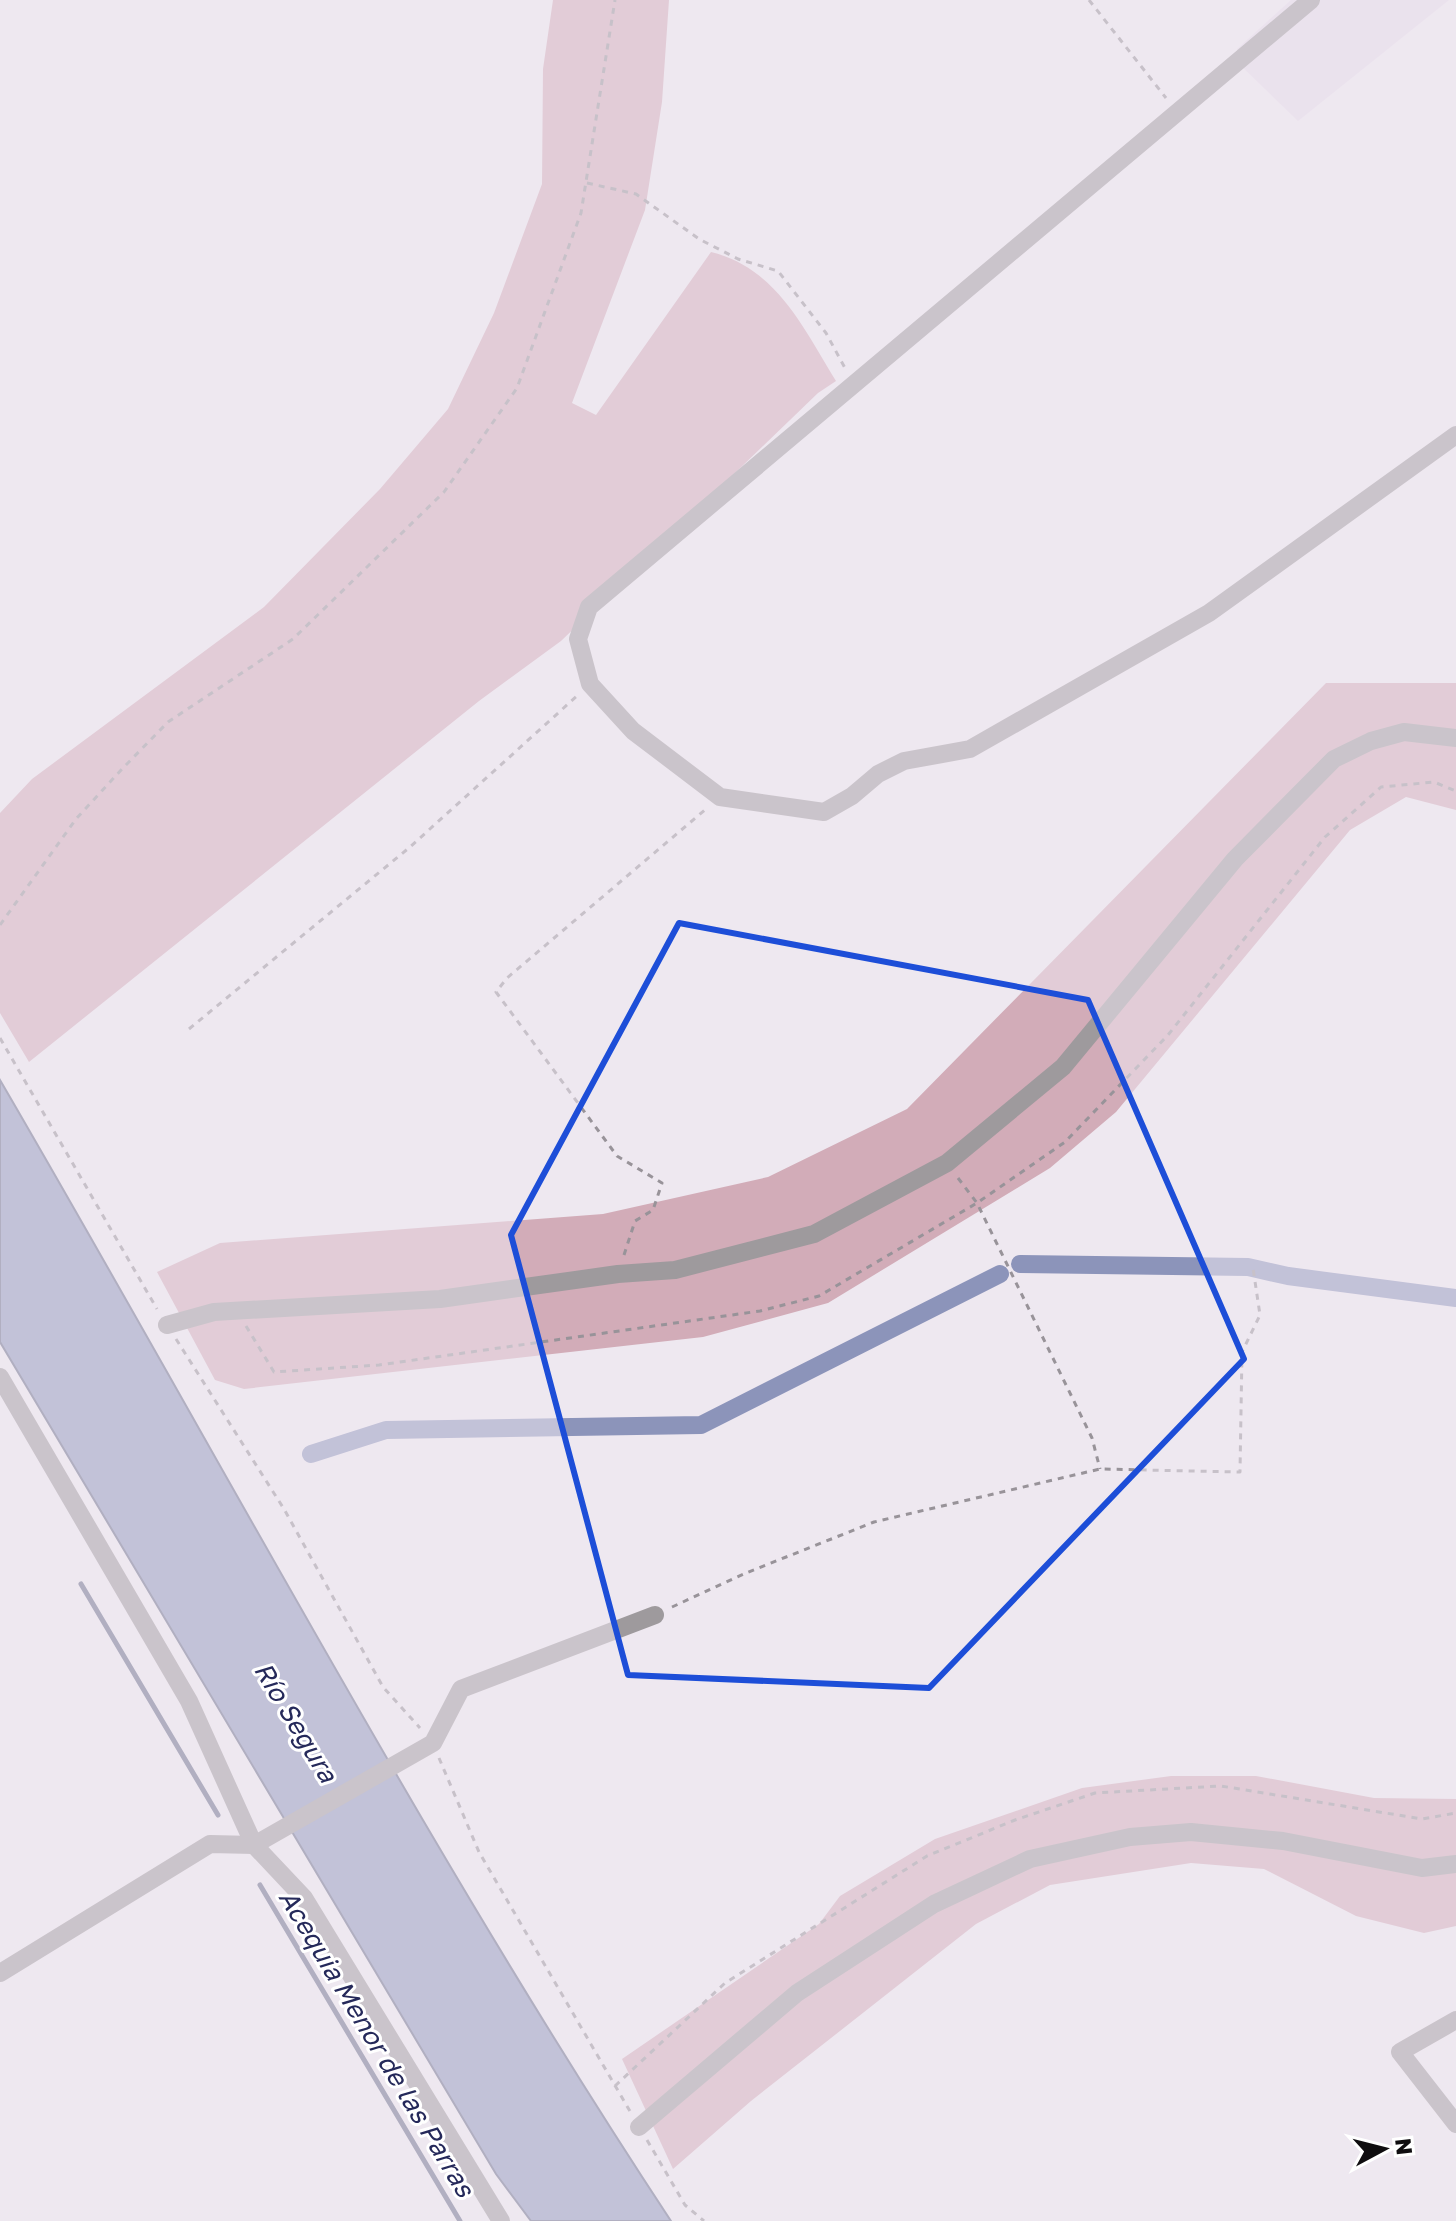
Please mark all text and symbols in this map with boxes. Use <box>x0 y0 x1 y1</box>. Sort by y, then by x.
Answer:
water label: Río Segura <box>248 1656 345 1789</box>
water label: Acequia Menor de las Parras <box>273 1884 482 2203</box>
north arrow <box>1344 2109 1424 2189</box>
text: N <box>1390 2137 1419 2156</box>

